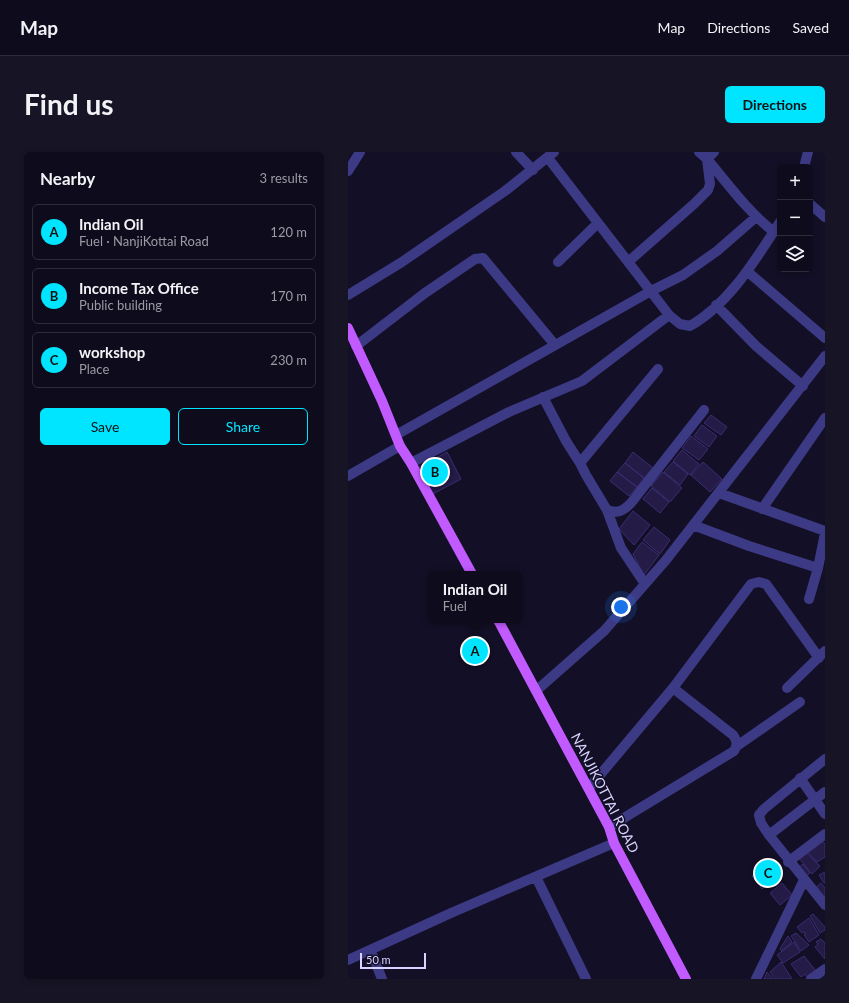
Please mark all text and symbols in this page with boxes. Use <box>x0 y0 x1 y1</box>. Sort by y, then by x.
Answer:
text: Map <box>20 16 58 39</box>
text: Map <box>658 19 685 36</box>
text: Directions <box>707 19 770 36</box>
text: Saved <box>792 19 829 36</box>
button: Directions <box>725 86 825 123</box>
text: Find us <box>24 87 114 121</box>
map controls <box>777 164 813 272</box>
button: + <box>777 164 813 200</box>
text: Nearby <box>40 168 95 189</box>
text: 3 results <box>260 170 308 186</box>
button: − <box>777 200 813 236</box>
text: Indian Oil <box>79 215 143 233</box>
text: A <box>49 224 59 240</box>
text: 120 m <box>270 224 307 240</box>
text: Fuel · NanjiKottai Road <box>79 233 209 249</box>
button: layers <box>777 236 813 272</box>
text: Income Tax Office <box>79 279 199 297</box>
text: B <box>50 288 58 304</box>
text: 170 m <box>270 288 307 304</box>
text: Public building <box>79 297 162 313</box>
text: workshop <box>79 343 145 361</box>
text: C <box>50 352 58 368</box>
text: 230 m <box>270 352 307 368</box>
text: Place <box>79 361 109 377</box>
button: Save <box>40 408 170 445</box>
button: Share <box>178 408 308 445</box>
pin: B <box>422 457 448 487</box>
popup <box>428 571 522 623</box>
text: Indian Oil <box>443 580 507 598</box>
your location <box>611 597 631 617</box>
text: Fuel <box>443 598 467 614</box>
pin: A <box>462 636 488 666</box>
street label: NANJIKOTTAI ROAD <box>568 730 643 856</box>
pin: C <box>755 858 781 888</box>
scale bar <box>360 951 426 970</box>
text: 50 m <box>366 953 391 966</box>

